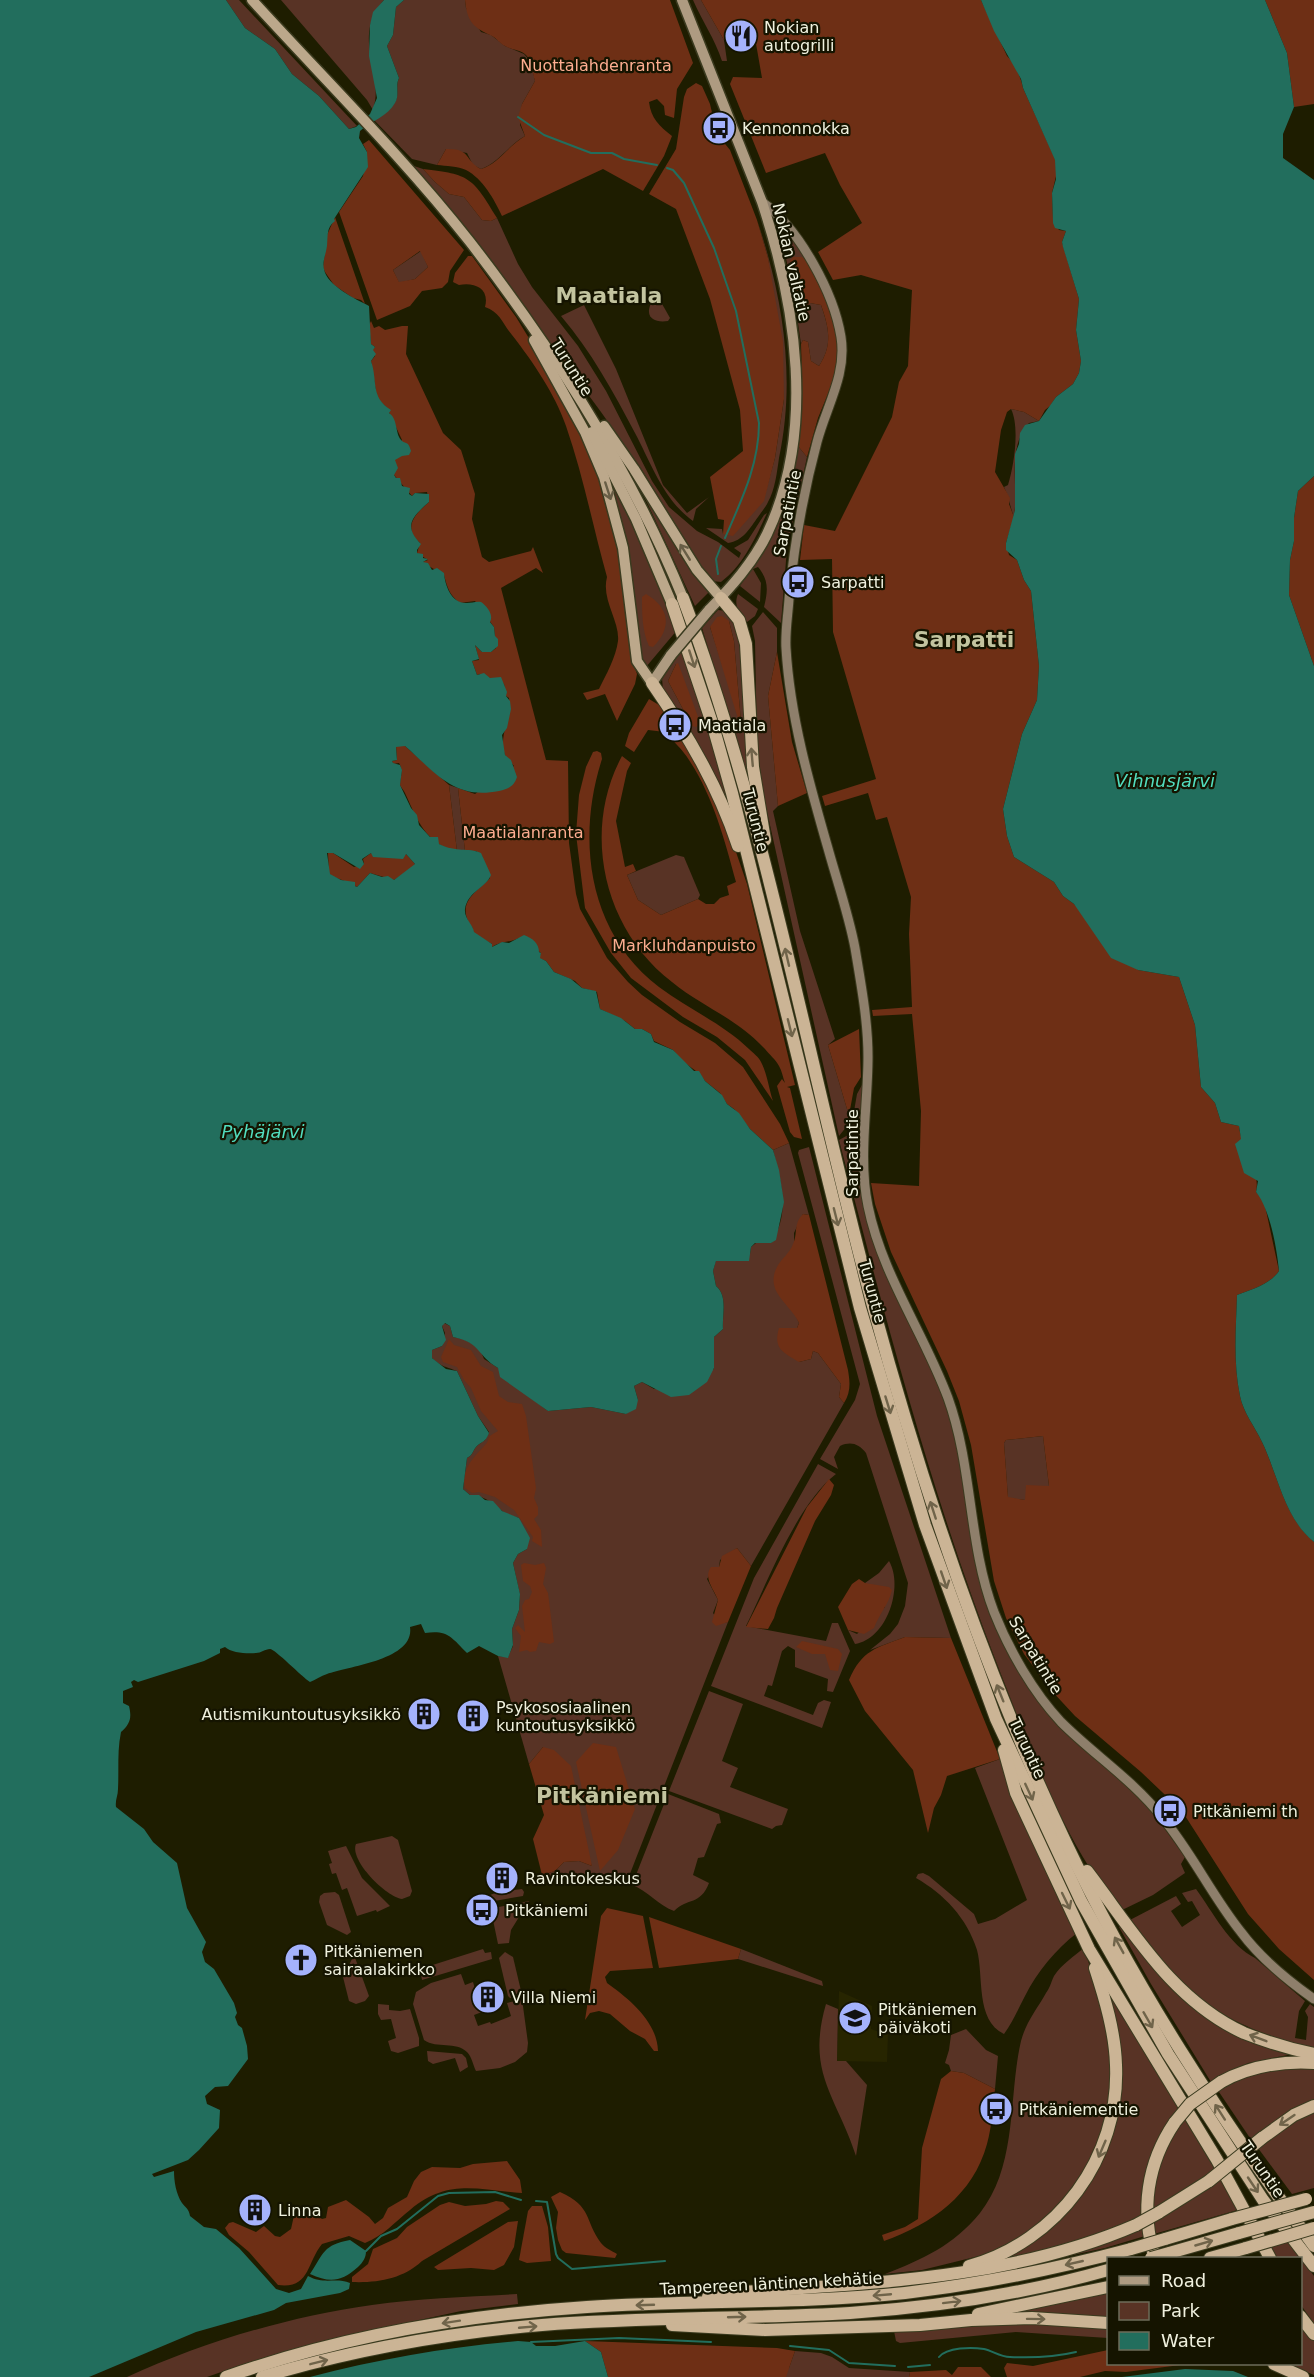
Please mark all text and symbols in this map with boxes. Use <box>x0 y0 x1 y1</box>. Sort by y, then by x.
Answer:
restaurant icon: Nokian autogrilli <box>723 18 759 54</box>
place label: Nokian autogrilli <box>764 18 835 55</box>
park label: Nuottalahdenranta <box>520 56 672 75</box>
bus stop icon: Kennonnokka <box>701 110 737 146</box>
place label: Kennonnokka <box>742 119 850 138</box>
street label: Nokian valtatie <box>769 201 814 323</box>
district label: Maatiala <box>556 283 662 308</box>
street label: Turuntie <box>546 334 597 400</box>
street label: Sarpatintie <box>770 468 805 558</box>
one-way arrow <box>604 481 615 500</box>
one-way arrow <box>679 544 691 561</box>
bus stop icon: Sarpatti <box>780 564 816 600</box>
place label: Sarpatti <box>821 573 885 592</box>
district label: Sarpatti <box>914 627 1014 652</box>
one-way arrow <box>687 649 698 668</box>
bus stop icon: Maatiala <box>657 707 693 743</box>
place label: Maatiala <box>698 716 766 735</box>
one-way arrow <box>746 748 757 768</box>
water label: Vihnusjärvi <box>1115 770 1215 791</box>
street label: Turuntie <box>738 785 773 854</box>
park label: Maatialanranta <box>463 823 583 842</box>
park label: Markluhdanpuisto <box>612 936 756 955</box>
one-way arrow <box>781 948 792 968</box>
one-way arrow <box>784 1018 796 1037</box>
street label: Sarpatintie <box>843 1109 862 1197</box>
water label: Pyhäjärvi <box>221 1121 305 1142</box>
one-way arrow <box>831 1207 843 1226</box>
street label: Turuntie <box>855 1256 890 1325</box>
one-way arrow <box>883 1395 894 1414</box>
one-way arrow <box>927 1501 938 1520</box>
one-way arrow <box>939 1570 950 1589</box>
street label: Sarpatintie <box>1005 1613 1066 1698</box>
one-way arrow <box>994 1685 1005 1703</box>
building icon: Autismikuntoutusyksikkö <box>406 1696 442 1732</box>
building icon: Psykososiaalinen kuntoutusyksikkö <box>455 1698 491 1734</box>
place label: Psykososiaalinen kuntoutusyksikkö <box>496 1698 635 1735</box>
place label: Autismikuntoutusyksikkö <box>202 1705 401 1724</box>
street label: Turuntie <box>1005 1714 1050 1782</box>
one-way arrow <box>1024 1782 1036 1800</box>
district label: Pitkäniemi <box>536 1783 668 1808</box>
bus stop icon: Pitkäniemi th <box>1152 1793 1188 1829</box>
place label: Pitkäniemi th <box>1193 1802 1298 1821</box>
building icon: Ravintokeskus <box>484 1860 520 1896</box>
place label: Ravintokeskus <box>525 1869 640 1888</box>
bus stop icon: Pitkäniemi <box>464 1892 500 1928</box>
one-way arrow <box>1061 1892 1073 1910</box>
place label: Pitkäniemi <box>505 1901 588 1920</box>
one-way arrow <box>1113 1937 1124 1955</box>
church icon: Pitkäniemen sairaalakirkko <box>283 1942 319 1978</box>
place label: Pitkäniemen sairaalakirkko <box>324 1942 435 1979</box>
building icon: Villa Niemi <box>470 1979 506 2015</box>
place label: Villa Niemi <box>511 1988 596 2007</box>
school or university icon: Pitkäniemen päiväkoti <box>837 2000 873 2036</box>
place label: Pitkäniemen päiväkoti <box>878 2000 977 2037</box>
one-way arrow <box>1142 2011 1154 2028</box>
one-way arrow <box>1249 2032 1268 2043</box>
bus stop icon: Pitkäniementie <box>978 2091 1014 2127</box>
place label: Pitkäniementie <box>1019 2100 1138 2119</box>
one-way arrow <box>1214 2104 1226 2121</box>
one-way arrow <box>1279 2114 1296 2126</box>
street label: Turuntie <box>1236 2136 1289 2201</box>
one-way arrow <box>1096 2140 1107 2158</box>
one-way arrow <box>1247 2176 1259 2192</box>
building icon: Linna <box>237 2192 273 2228</box>
place label: Linna <box>278 2201 321 2220</box>
one-way arrow <box>1194 2237 1213 2249</box>
legend <box>1107 2257 1302 2365</box>
one-way arrow <box>1065 2258 1084 2270</box>
street label: Tampereen läntinen kehätie <box>658 2268 883 2299</box>
text: Road <box>1161 2270 1206 2291</box>
one-way arrow <box>872 2290 892 2301</box>
one-way arrow <box>942 2296 961 2307</box>
one-way arrow <box>636 2299 656 2311</box>
text: Park <box>1161 2300 1200 2321</box>
one-way arrow <box>726 2312 746 2323</box>
one-way arrow <box>1025 2313 1045 2325</box>
one-way arrow <box>442 2316 461 2327</box>
one-way arrow <box>517 2321 537 2332</box>
text: Water <box>1161 2330 1215 2351</box>
one-way arrow <box>309 2355 328 2367</box>

